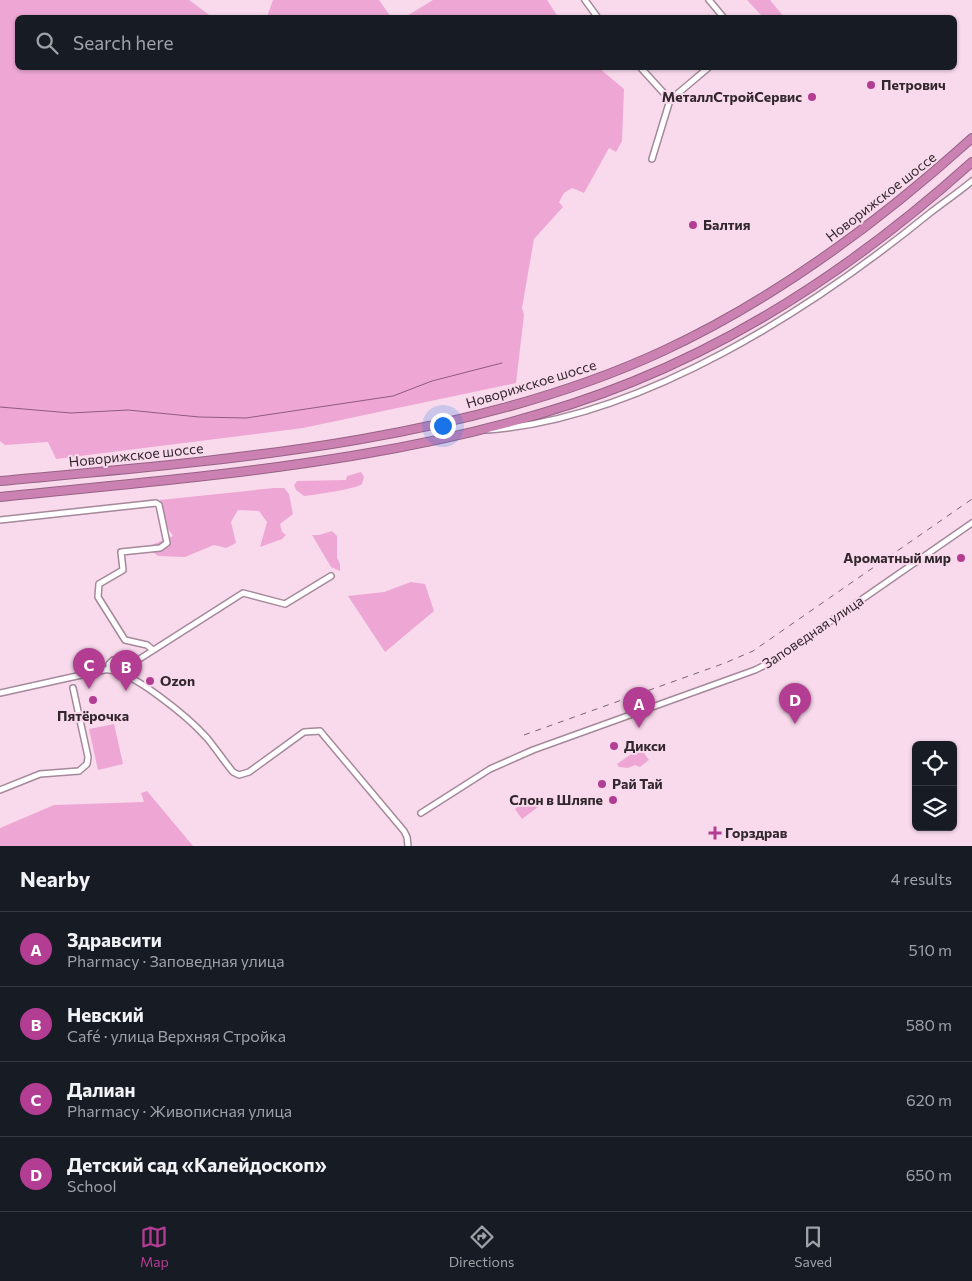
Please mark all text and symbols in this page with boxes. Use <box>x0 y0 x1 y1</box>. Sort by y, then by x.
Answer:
search box <box>15 15 957 70</box>
icon: search <box>33 29 61 57</box>
text: Search here <box>73 31 173 54</box>
place label: Петрович <box>881 76 946 93</box>
marker: Петрович <box>865 79 877 91</box>
place label: МеталлСтройСервис <box>662 88 802 105</box>
marker: МеталлСтройСервис <box>806 91 818 103</box>
street label: Новорижское шоссе <box>822 148 939 245</box>
place label: Балтия <box>703 216 750 233</box>
marker: Балтия <box>687 219 699 231</box>
street label: Новорижское шоссе <box>464 356 598 411</box>
your location <box>430 413 456 439</box>
street label: Новорижское шоссе <box>68 439 204 470</box>
place label: Ароматный мир <box>843 549 951 566</box>
marker: Ароматный мир <box>955 552 967 564</box>
street label: Заповедная улица <box>759 591 866 672</box>
pin: C <box>73 648 105 689</box>
pin: B <box>110 650 142 691</box>
place label: Ozon <box>160 672 195 689</box>
marker: Ozon <box>144 675 156 687</box>
pin: D <box>779 683 811 724</box>
pin: A <box>623 687 655 728</box>
marker: Пятёрочка <box>87 694 99 706</box>
place label: Пятёрочка <box>57 707 129 724</box>
place label: Дикси <box>624 737 666 754</box>
marker: Дикси <box>608 740 620 752</box>
map controls <box>912 741 957 831</box>
button: locate <box>912 741 957 786</box>
place label: Рай Тай <box>612 775 663 792</box>
marker: Рай Тай <box>596 778 608 790</box>
button: layers <box>912 786 957 831</box>
place label: Слон в Шляпе <box>509 791 603 808</box>
marker: Слон в Шляпе <box>607 794 619 806</box>
place label: Горздрав <box>725 824 788 841</box>
marker: Горздрав <box>709 827 721 839</box>
text: Nearby <box>20 866 90 891</box>
text: 4 results <box>891 869 952 888</box>
text: Здравсити <box>67 928 162 951</box>
text: A <box>30 940 42 959</box>
text: 510 m <box>909 940 952 959</box>
text: Pharmacy · Заповедная улица <box>67 951 284 970</box>
text: Невский <box>67 1003 144 1026</box>
text: B <box>31 1015 41 1034</box>
text: 580 m <box>906 1015 952 1034</box>
text: Café · улица Верхняя Стройка <box>67 1026 286 1045</box>
text: Далиан <box>67 1078 136 1101</box>
text: C <box>31 1090 41 1109</box>
text: 620 m <box>906 1090 952 1109</box>
text: Pharmacy · Живописная улица <box>67 1101 292 1120</box>
text: Детский сад «Калейдоскоп» <box>67 1153 327 1176</box>
text: D <box>30 1165 42 1184</box>
text: 650 m <box>906 1165 952 1184</box>
text: School <box>67 1176 117 1195</box>
tab: Map <box>140 1223 169 1270</box>
tab: Directions <box>449 1223 514 1270</box>
tab: Saved <box>794 1223 832 1270</box>

